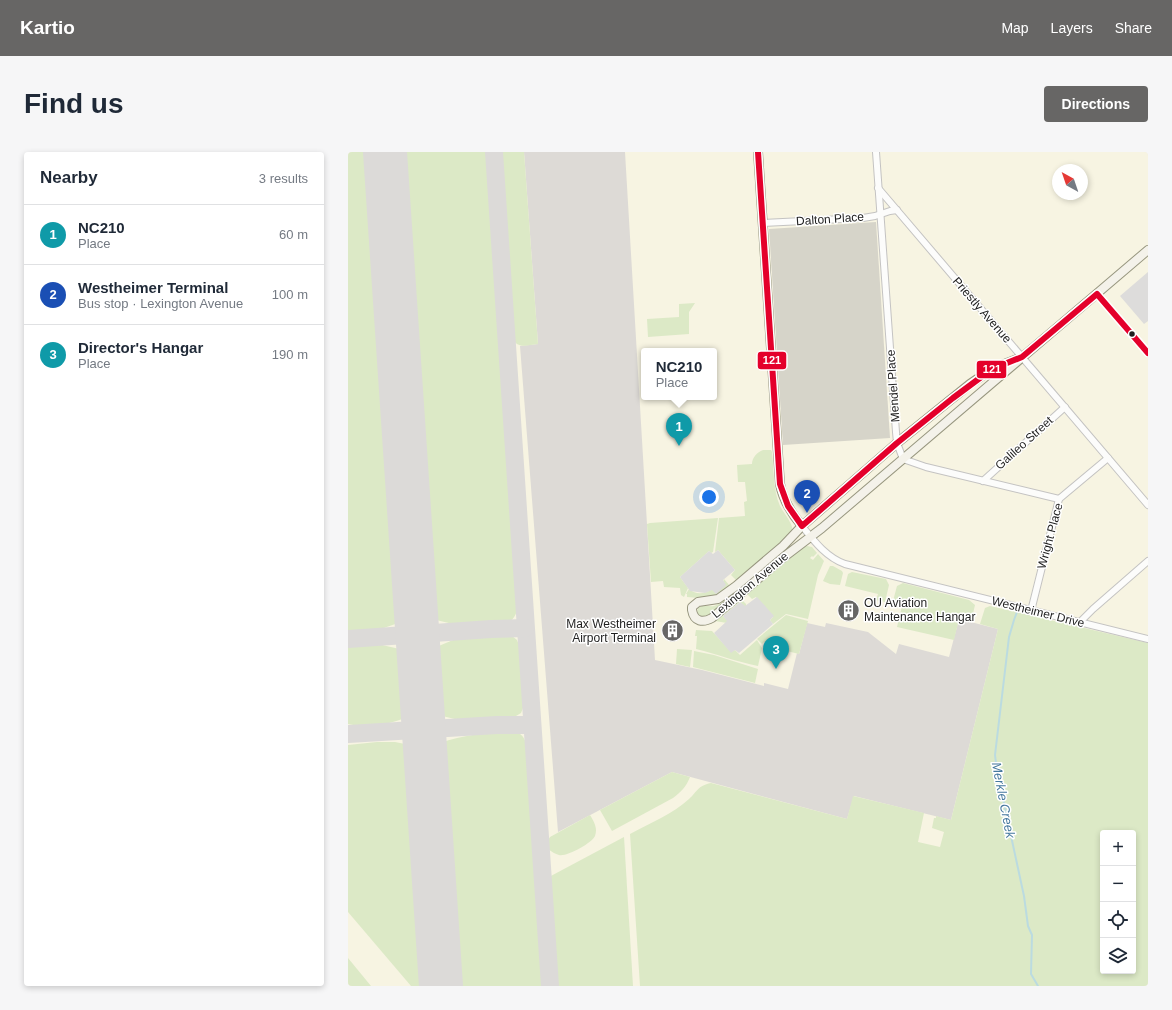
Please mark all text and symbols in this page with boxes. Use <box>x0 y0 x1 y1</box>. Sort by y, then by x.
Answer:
text: Kartio <box>20 17 75 38</box>
text: Map <box>1001 20 1029 36</box>
text: Layers <box>1051 20 1093 36</box>
text: Share <box>1115 20 1152 36</box>
button: Directions <box>1044 86 1148 122</box>
text: Find us <box>24 88 124 119</box>
north arrow <box>1052 164 1088 200</box>
text: Nearby <box>40 168 98 187</box>
text: 3 results <box>259 171 308 186</box>
street label: Dalton Place <box>796 210 865 228</box>
text: NC210 <box>78 219 125 236</box>
text: 1 <box>49 227 57 242</box>
text: 60 m <box>279 227 308 242</box>
text: Place <box>78 236 111 251</box>
street label: Priestly Avenue <box>950 274 1015 346</box>
text: Westheimer Terminal <box>78 279 228 296</box>
text: 2 <box>49 287 57 302</box>
text: 100 m <box>272 287 308 302</box>
text: Bus stop · Lexington Avenue <box>78 296 243 311</box>
unlabelled marker <box>1127 329 1137 339</box>
text: Director's Hangar <box>78 339 203 356</box>
text: 3 <box>49 347 57 362</box>
text: 190 m <box>272 347 308 362</box>
popup <box>641 348 717 400</box>
street label: Mendel Place <box>883 349 903 423</box>
line badge: 121 <box>757 351 787 370</box>
text: 121 <box>763 354 781 366</box>
text: Place <box>78 356 111 371</box>
text: NC210 <box>656 358 702 375</box>
line badge: 121 <box>976 360 1007 379</box>
text: 121 <box>983 363 1001 375</box>
text: Place <box>656 375 688 390</box>
pin: 1 <box>666 413 692 446</box>
street label: Galileo Street <box>992 413 1056 473</box>
pin: 2 <box>794 480 820 513</box>
your location <box>699 487 719 507</box>
street label: Wright Place <box>1034 501 1066 571</box>
street label: Lexington Avenue <box>709 549 791 621</box>
street label: Westheimer Drive <box>990 594 1086 630</box>
place label: OU Aviation Maintenance Hangar <box>864 596 975 624</box>
building icon: OU Aviation Maintenance Hangar <box>836 597 862 623</box>
place label: Max Westheimer Airport Terminal <box>566 617 656 645</box>
building icon: Max Westheimer Airport Terminal <box>659 618 685 644</box>
pin: 3 <box>763 636 789 669</box>
water label: Merkle Creek <box>989 761 1019 841</box>
map controls <box>1100 830 1136 974</box>
button: + <box>1100 830 1136 866</box>
button: − <box>1100 866 1136 902</box>
button: locate <box>1100 902 1136 938</box>
button: layers <box>1100 938 1136 974</box>

